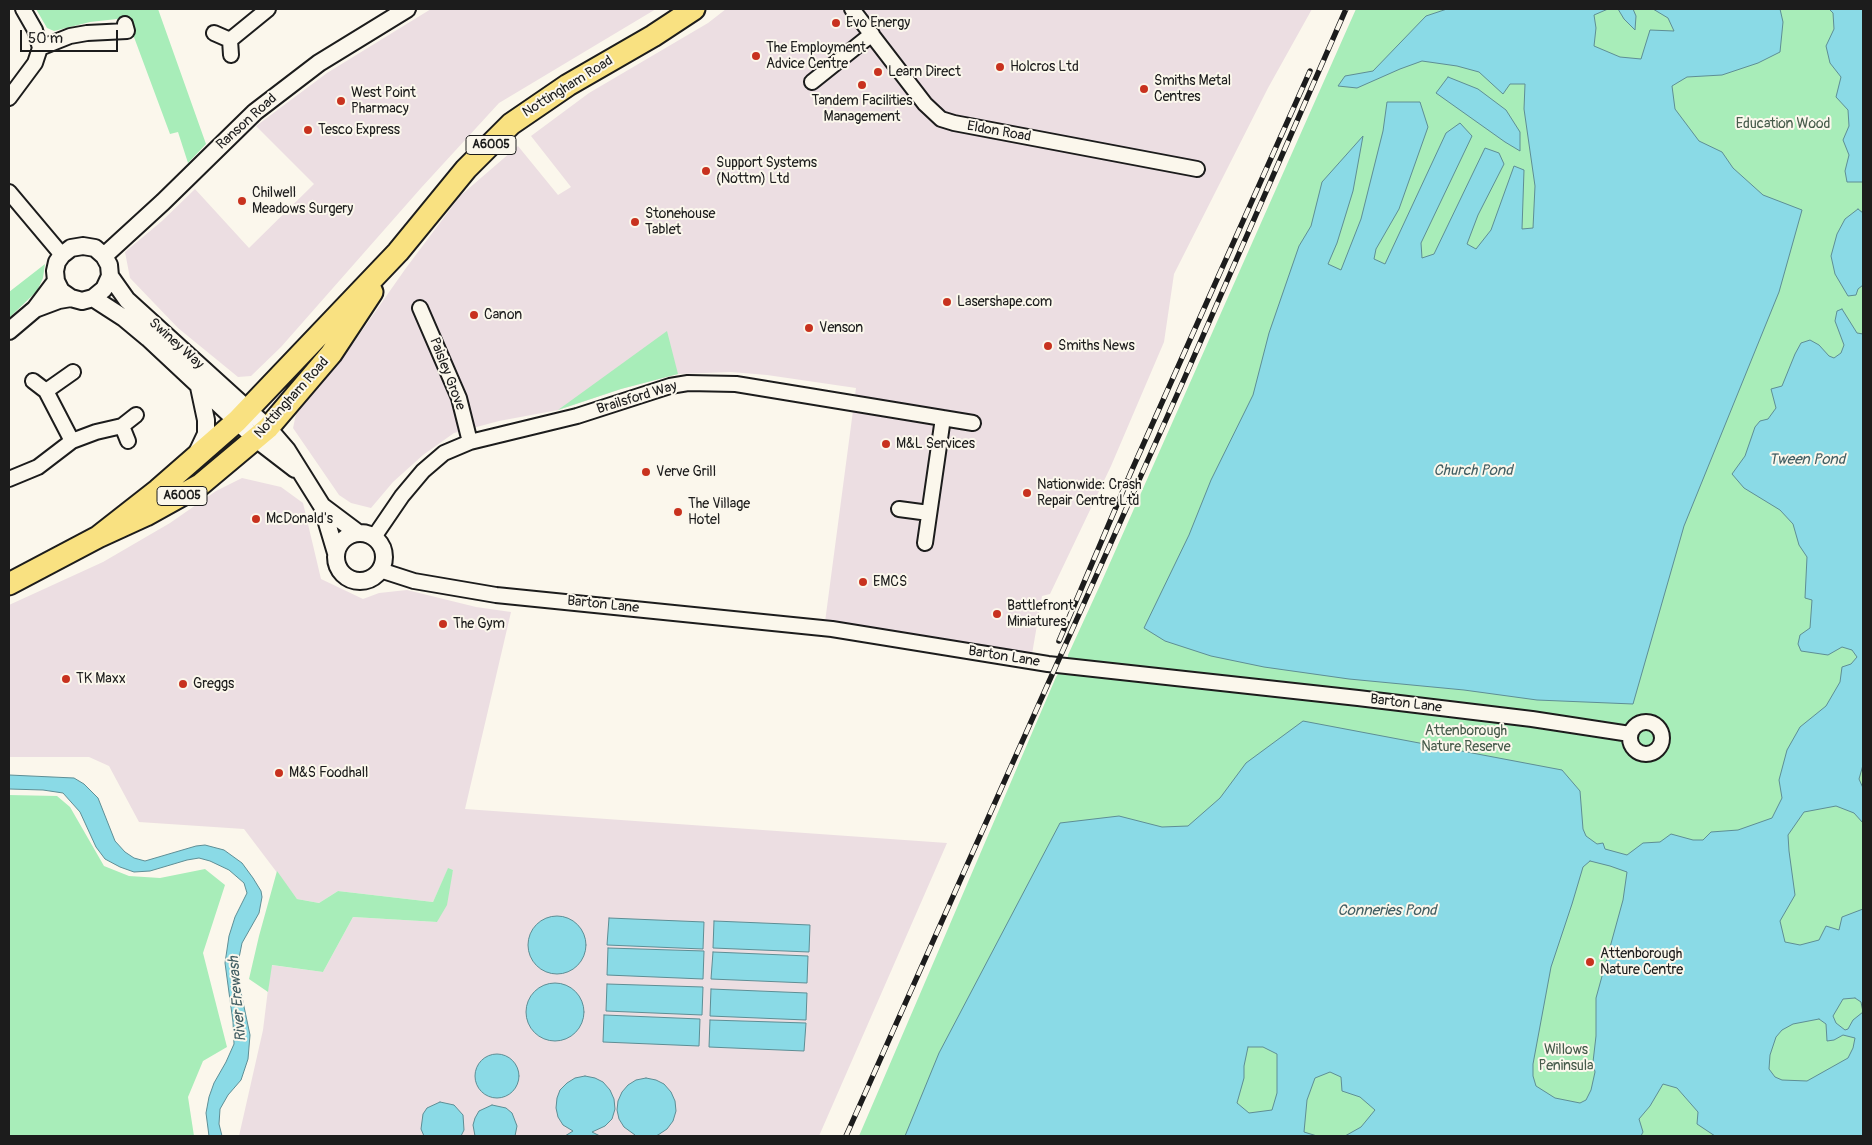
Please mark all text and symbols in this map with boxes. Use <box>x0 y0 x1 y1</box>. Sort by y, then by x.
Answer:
place label: Evo Energy <box>846 15 910 31</box>
marker: Evo Energy <box>830 17 842 29</box>
scale bar <box>22 20 120 52</box>
text: 50 m <box>28 29 63 48</box>
place label: The Employment Advice Centre <box>766 40 866 72</box>
marker: The Employment Advice Centre <box>750 50 762 62</box>
street label: Nottingham Road <box>520 53 616 121</box>
place label: Holcros Ltd <box>1010 59 1079 75</box>
marker: Holcros Ltd <box>994 61 1006 73</box>
place label: Learn Direct <box>888 64 961 80</box>
marker: Learn Direct <box>872 66 884 78</box>
place label: Smiths Metal Centres <box>1154 73 1231 105</box>
marker: Tandem Facilities Management <box>856 79 868 91</box>
marker: Smiths Metal Centres <box>1138 83 1150 95</box>
place label: West Point Pharmacy <box>351 85 416 118</box>
street label: Ranson Road <box>213 91 281 153</box>
place label: Tandem Facilities Management <box>812 93 912 125</box>
marker: West Point Pharmacy <box>335 95 347 107</box>
park label: Education Wood <box>1736 116 1830 132</box>
street label: Eldon Road <box>966 118 1032 146</box>
place label: Tesco Express <box>318 122 400 138</box>
marker: Tesco Express <box>302 124 314 136</box>
road number: A6005 <box>466 136 516 154</box>
place label: Support Systems (Nottm) Ltd <box>716 155 817 188</box>
marker: Support Systems (Nottm) Ltd <box>700 165 712 177</box>
place label: Chilwell Meadows Surgery <box>252 185 353 218</box>
marker: Chilwell Meadows Surgery <box>236 195 248 207</box>
place label: Stonehouse Tablet <box>645 206 715 238</box>
marker: Stonehouse Tablet <box>629 216 641 228</box>
place label: Lasershape.com <box>957 294 1052 310</box>
marker: Lasershape.com <box>941 296 953 308</box>
place label: Canon <box>484 307 522 323</box>
marker: Canon <box>468 309 480 321</box>
street label: Swiney Way <box>145 315 207 373</box>
place label: Venson <box>819 320 863 336</box>
marker: Venson <box>803 322 815 334</box>
street label: Paisley Grove <box>425 335 469 413</box>
place label: Smiths News <box>1058 338 1135 354</box>
marker: Smiths News <box>1042 340 1054 352</box>
street label: Nottingham Road <box>251 354 333 442</box>
street label: Brailsford Way <box>595 378 679 418</box>
place label: M&L Services <box>896 436 975 452</box>
marker: M&L Services <box>880 438 892 450</box>
water label: Tween Pond <box>1769 451 1845 469</box>
water label: Church Pond <box>1433 462 1513 480</box>
place label: Verve Grill <box>656 464 716 480</box>
marker: Verve Grill <box>640 466 652 478</box>
place label: Nationwide: Crash Repair Centre Ltd <box>1037 477 1142 510</box>
road number: A6005 <box>157 486 207 506</box>
marker: Nationwide: Crash Repair Centre Ltd <box>1021 487 1033 499</box>
place label: The Village Hotel <box>688 496 750 528</box>
marker: The Village Hotel <box>672 506 684 518</box>
place label: McDonald's <box>266 511 333 527</box>
marker: McDonald's <box>250 513 262 525</box>
place label: EMCS <box>873 574 907 590</box>
marker: EMCS <box>857 576 869 588</box>
street label: Barton Lane <box>566 593 640 617</box>
place label: Battlefront Miniatures <box>1007 598 1074 630</box>
marker: Battlefront Miniatures <box>991 608 1003 620</box>
place label: The Gym <box>453 616 505 632</box>
marker: The Gym <box>437 618 449 630</box>
street label: Barton Lane <box>967 643 1041 671</box>
place label: TK Maxx <box>76 671 126 687</box>
marker: TK Maxx <box>60 673 72 685</box>
place label: Greggs <box>193 676 234 692</box>
marker: Greggs <box>177 678 189 690</box>
street label: Barton Lane <box>1369 691 1443 717</box>
park label: Attenborough Nature Reserve <box>1421 723 1511 756</box>
place label: M&S Foodhall <box>289 765 368 781</box>
marker: M&S Foodhall <box>273 767 285 779</box>
water label: Conneries Pond <box>1338 902 1436 920</box>
place label: Attenborough Nature Centre <box>1600 946 1683 979</box>
water label: River Erewash <box>225 956 251 1042</box>
marker: Attenborough Nature Centre <box>1584 956 1596 968</box>
park label: Willows Peninsula <box>1538 1042 1594 1074</box>

